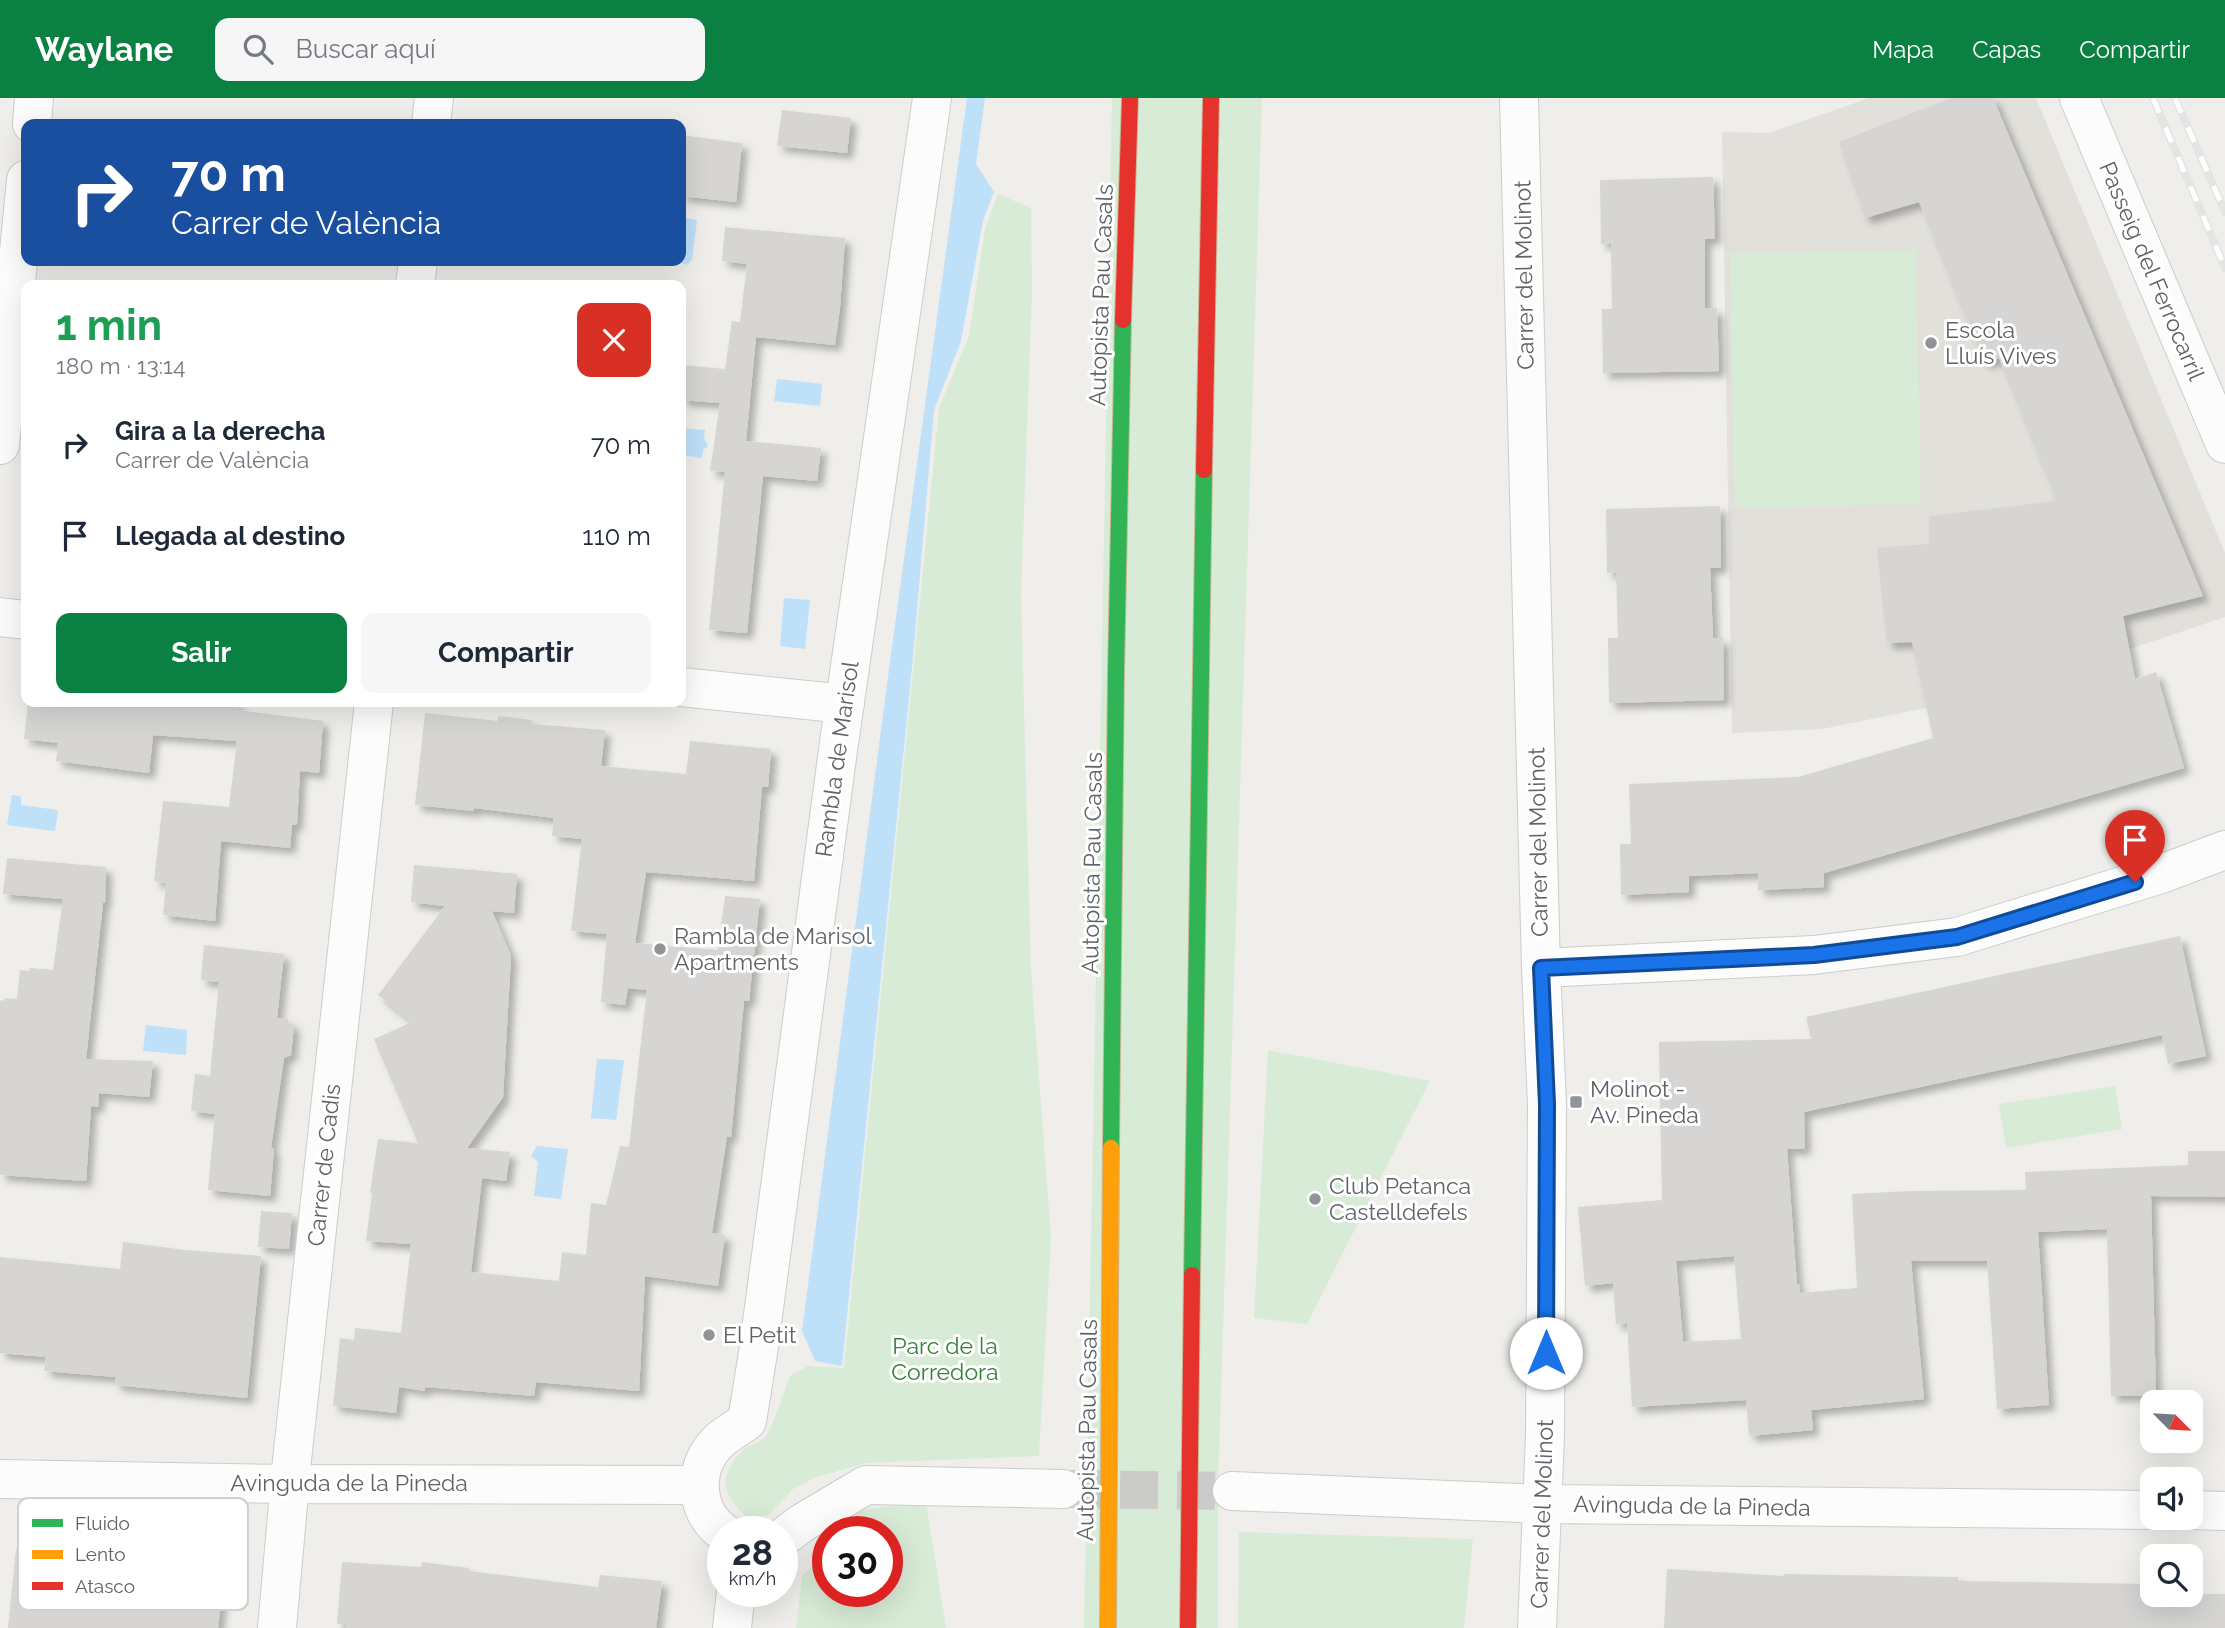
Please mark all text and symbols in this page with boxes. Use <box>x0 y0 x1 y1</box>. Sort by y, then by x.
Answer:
search box <box>215 18 705 81</box>
text: Waylane <box>35 30 173 69</box>
icon: search <box>239 30 277 68</box>
text: Buscar aquí <box>295 34 436 64</box>
text: Mapa <box>1872 35 1934 64</box>
text: Capas <box>1972 35 2041 64</box>
text: Compartir <box>2079 35 2190 64</box>
text: 70 m <box>171 145 286 202</box>
icon: right <box>56 147 147 238</box>
street label: Passeig del Ferrocarril <box>2094 157 2211 385</box>
street label: Carrer del Molinot <box>1508 180 1539 370</box>
street label: Autopista Pau Casals <box>1083 184 1118 406</box>
text: Carrer de València <box>171 204 441 241</box>
text: 1 min <box>56 301 162 350</box>
button: close <box>577 303 651 377</box>
place label: Escola Lluís Vives <box>1945 316 2057 369</box>
marker: Escola Lluís Vives <box>1923 335 1939 351</box>
text: 180 m · 13:14 <box>56 352 186 379</box>
text: Gira a la derecha <box>115 416 325 446</box>
icon: right <box>56 426 94 464</box>
text: 70 m <box>591 430 651 460</box>
text: Carrer de València <box>115 446 309 473</box>
icon: arrive <box>56 517 94 555</box>
text: Llegada al destino <box>115 521 345 551</box>
text: 110 m <box>582 521 651 551</box>
button: Salir <box>56 613 347 693</box>
button: Compartir <box>361 613 651 693</box>
street label: Rambla de Marisol <box>809 658 864 859</box>
street label: Carrer del Molinot <box>1522 747 1553 937</box>
street label: Autopista Pau Casals <box>1076 752 1107 974</box>
pin <box>2105 810 2165 882</box>
icon: arrive <box>2116 821 2154 859</box>
place label: Rambla de Marisol Apartments <box>674 922 873 975</box>
marker: Rambla de Marisol Apartments <box>652 941 668 957</box>
place label: Molinot - Av. Pineda <box>1590 1075 1699 1128</box>
street label: Carrer de Cadis <box>302 1082 345 1248</box>
marker: Molinot - Av. Pineda <box>1568 1094 1584 1110</box>
place label: Club Petanca Castelldefels <box>1329 1172 1471 1225</box>
marker: Club Petanca Castelldefels <box>1307 1191 1323 1207</box>
position arrow <box>1509 1316 1583 1390</box>
street label: Autopista Pau Casals <box>1071 1319 1102 1541</box>
place label: El Petit <box>723 1321 797 1348</box>
marker: El Petit <box>701 1327 717 1343</box>
park label: Parc de la Corredora <box>891 1332 999 1385</box>
north arrow <box>2140 1390 2203 1452</box>
map controls <box>2140 1390 2203 1607</box>
street label: Carrer del Molinot <box>1525 1418 1558 1609</box>
button: sound <box>2140 1467 2203 1530</box>
street label: Avinguda de la Pineda <box>230 1469 468 1496</box>
street label: Avinguda de la Pineda <box>1573 1490 1811 1521</box>
legend <box>18 1498 248 1610</box>
text: Fluido <box>75 1512 130 1534</box>
speed limit sign: 30 <box>812 1516 903 1607</box>
text: 28 <box>732 1532 773 1573</box>
text: Lento <box>75 1543 126 1565</box>
button: search <box>2140 1544 2203 1607</box>
text: km/h <box>729 1568 776 1589</box>
text: Atasco <box>75 1575 135 1597</box>

